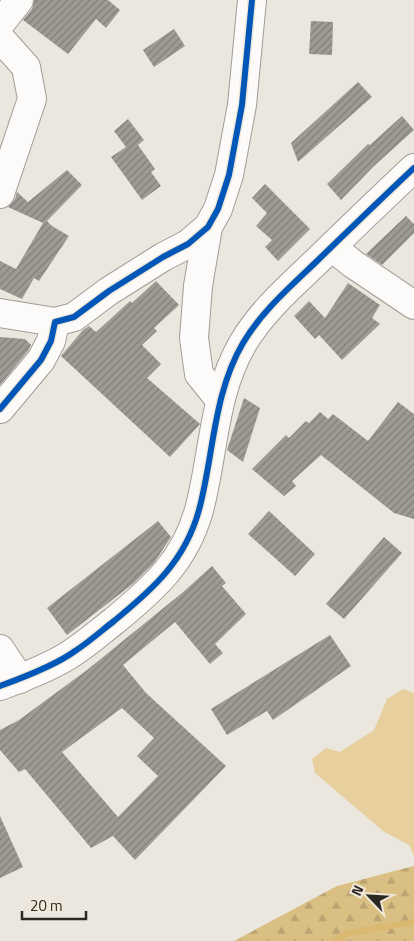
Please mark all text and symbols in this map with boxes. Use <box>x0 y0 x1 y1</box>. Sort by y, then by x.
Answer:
north arrow <box>344 871 394 921</box>
text: N <box>345 881 368 899</box>
scale bar <box>22 888 86 920</box>
text: 20 m <box>30 894 63 917</box>

